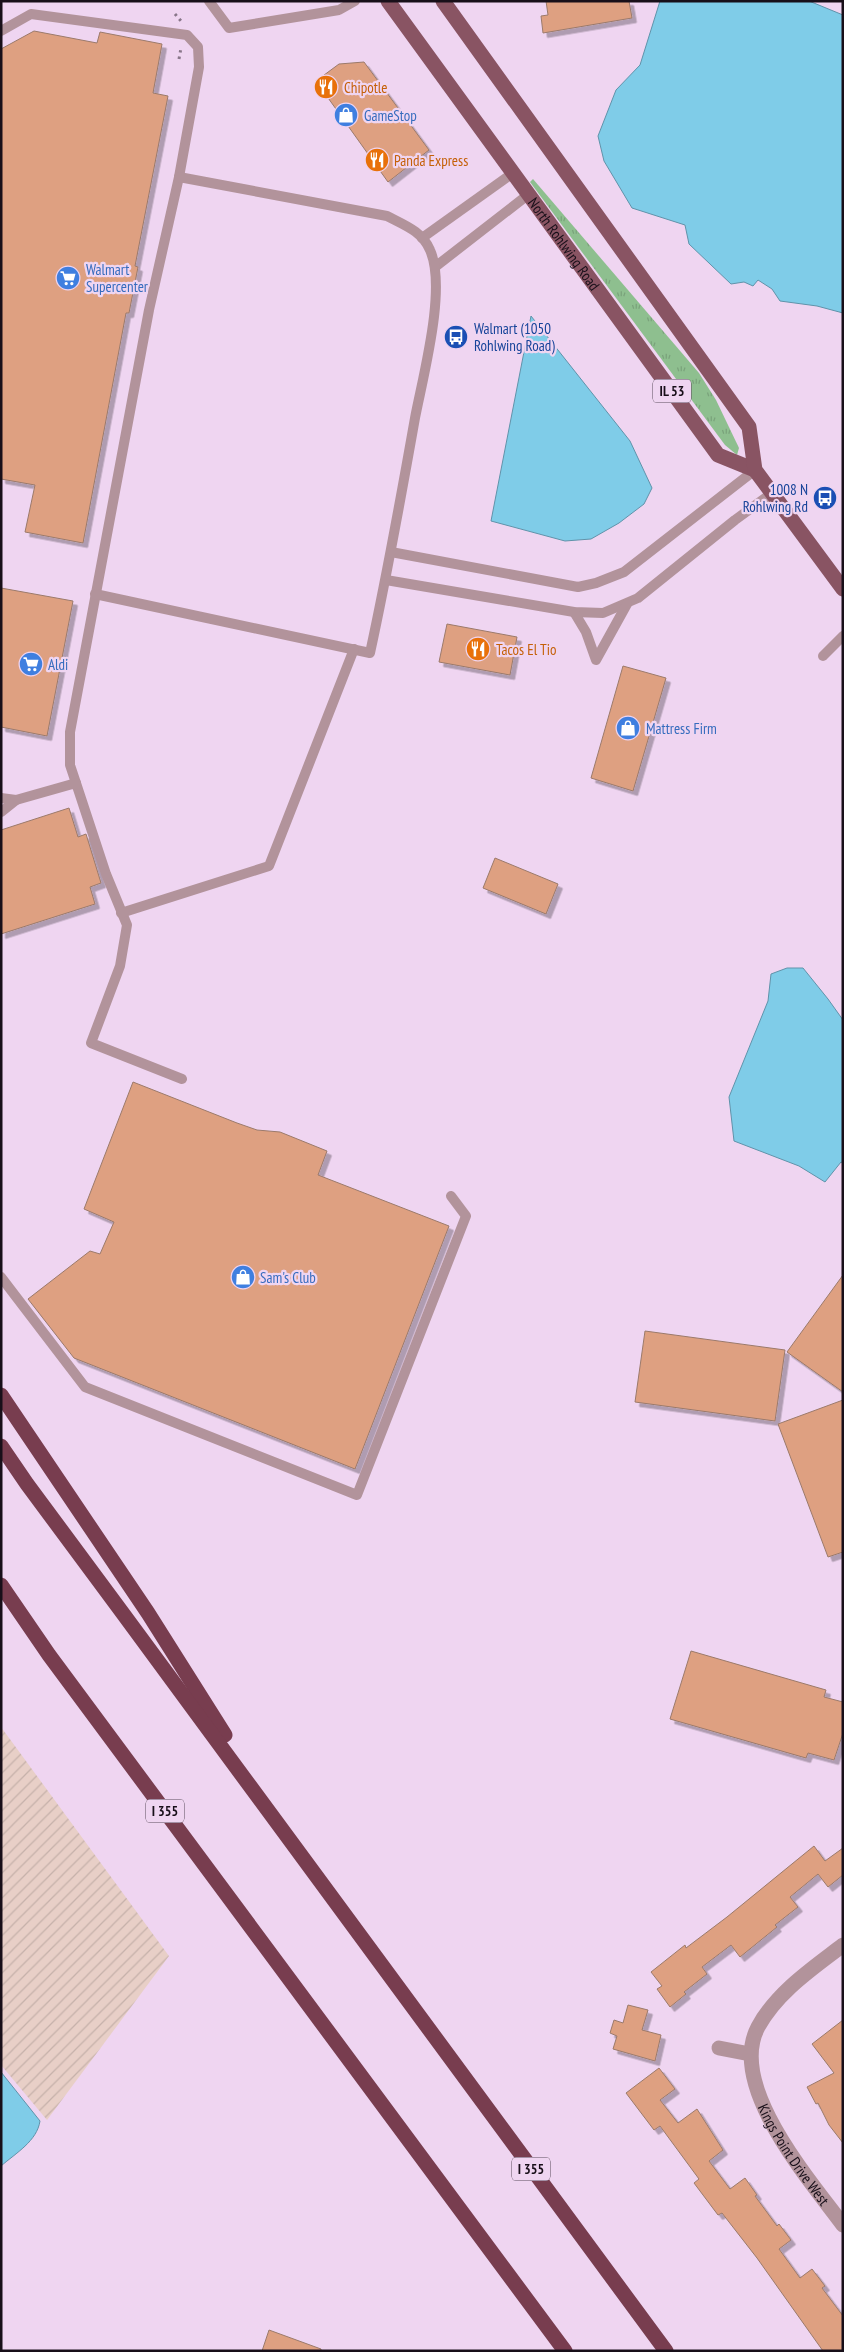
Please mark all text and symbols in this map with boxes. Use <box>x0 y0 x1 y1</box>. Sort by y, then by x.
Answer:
restaurant icon: Chipotle <box>313 74 339 100</box>
place label: Chipotle <box>344 78 388 97</box>
shop icon: GameStop <box>333 102 359 128</box>
place label: GameStop <box>364 106 417 125</box>
restaurant icon: Panda Express <box>364 147 390 173</box>
place label: Panda Express <box>394 151 468 170</box>
street label: North Rohlwing Road <box>524 194 604 294</box>
place label: Walmart Supercenter <box>86 260 149 296</box>
supermarket icon: Walmart Supercenter <box>55 265 81 291</box>
place label: Walmart (1050 Rohlwing Road) <box>474 319 555 355</box>
bus stop icon: Walmart (1050 Rohlwing Road) <box>443 324 469 350</box>
road number: IL 53 <box>653 380 691 402</box>
place label: 1008 N Rohlwing Rd <box>743 480 808 516</box>
bus stop icon: 1008 N Rohlwing Rd <box>812 485 838 511</box>
restaurant icon: Tacos El Tio <box>465 636 491 662</box>
place label: Tacos El Tio <box>496 640 556 659</box>
supermarket icon: Aldi <box>18 651 44 677</box>
place label: Aldi <box>48 655 68 674</box>
shop icon: Mattress Firm <box>615 715 641 741</box>
place label: Mattress Firm <box>646 719 717 738</box>
shop icon: Sam's Club <box>230 1264 256 1290</box>
place label: Sam's Club <box>260 1268 316 1287</box>
road number: I 355 <box>146 1800 184 1822</box>
street label: Kings Point Drive West <box>754 2101 834 2209</box>
road number: I 355 <box>512 2158 550 2180</box>

